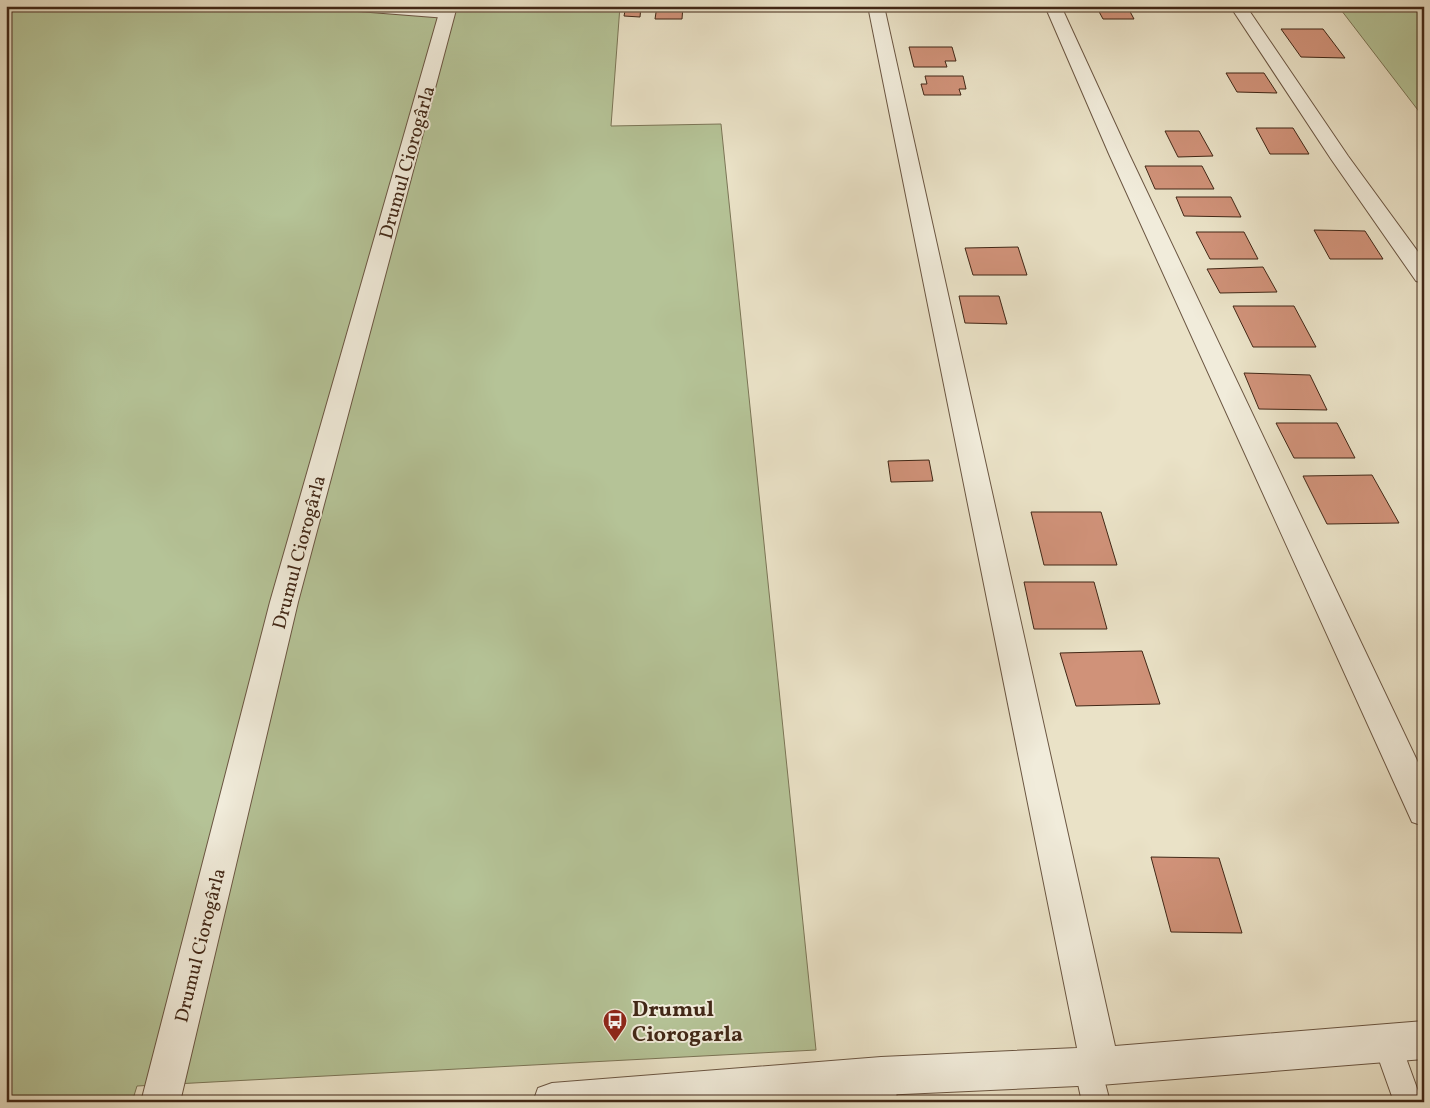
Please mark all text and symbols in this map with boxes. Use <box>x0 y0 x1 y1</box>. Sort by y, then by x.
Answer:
street label: Drumul Ciorogârla <box>374 83 442 242</box>
street label: Drumul Ciorogârla <box>267 473 333 632</box>
street label: Drumul Ciorogârla <box>169 866 233 1025</box>
place label: Drumul Ciorogarla <box>632 995 743 1051</box>
bus stop icon: Drumul Ciorogarla <box>602 1008 628 1042</box>

